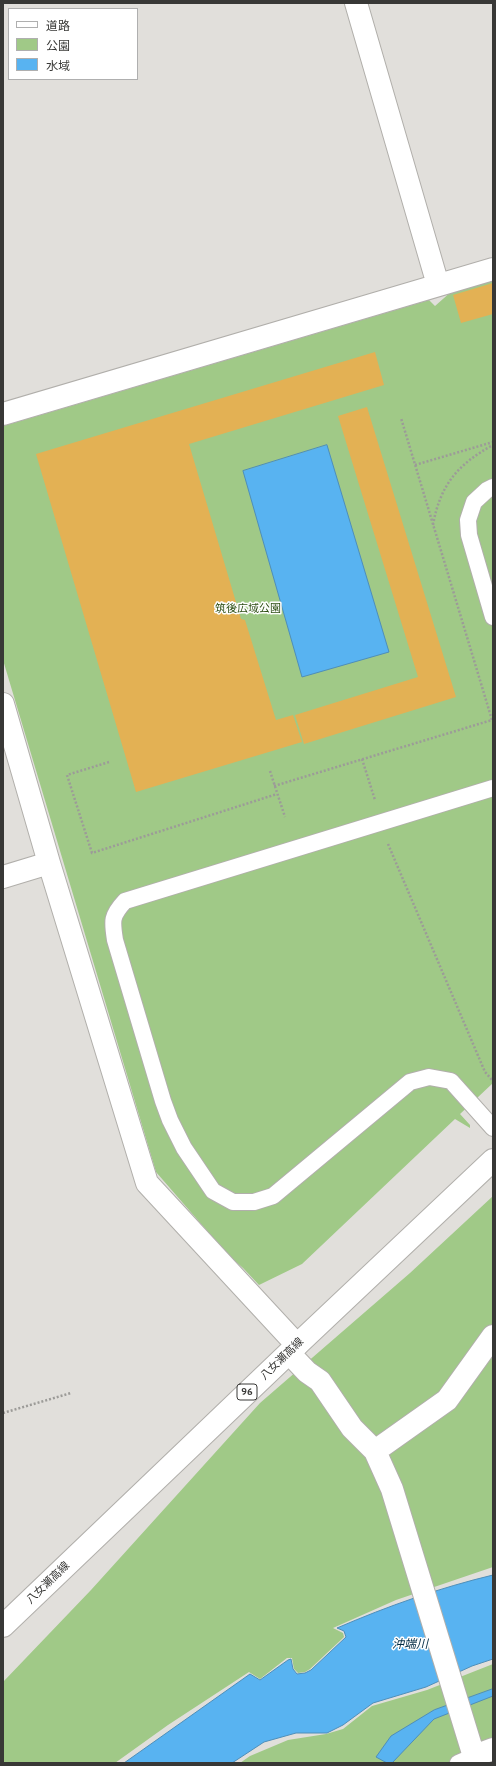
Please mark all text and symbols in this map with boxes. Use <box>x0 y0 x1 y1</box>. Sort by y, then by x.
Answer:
legend <box>8 8 138 80</box>
text: 道路 <box>46 18 70 33</box>
text: 公園 <box>46 38 70 53</box>
text: 水域 <box>46 58 70 73</box>
park label: 筑後広域公園 <box>215 602 281 616</box>
street label: 八女瀬高線 <box>258 1335 306 1383</box>
road number: 96 <box>237 1384 257 1400</box>
street label: 八女瀬高線 <box>24 1559 72 1607</box>
water label: 沖端川 <box>392 1638 428 1652</box>

